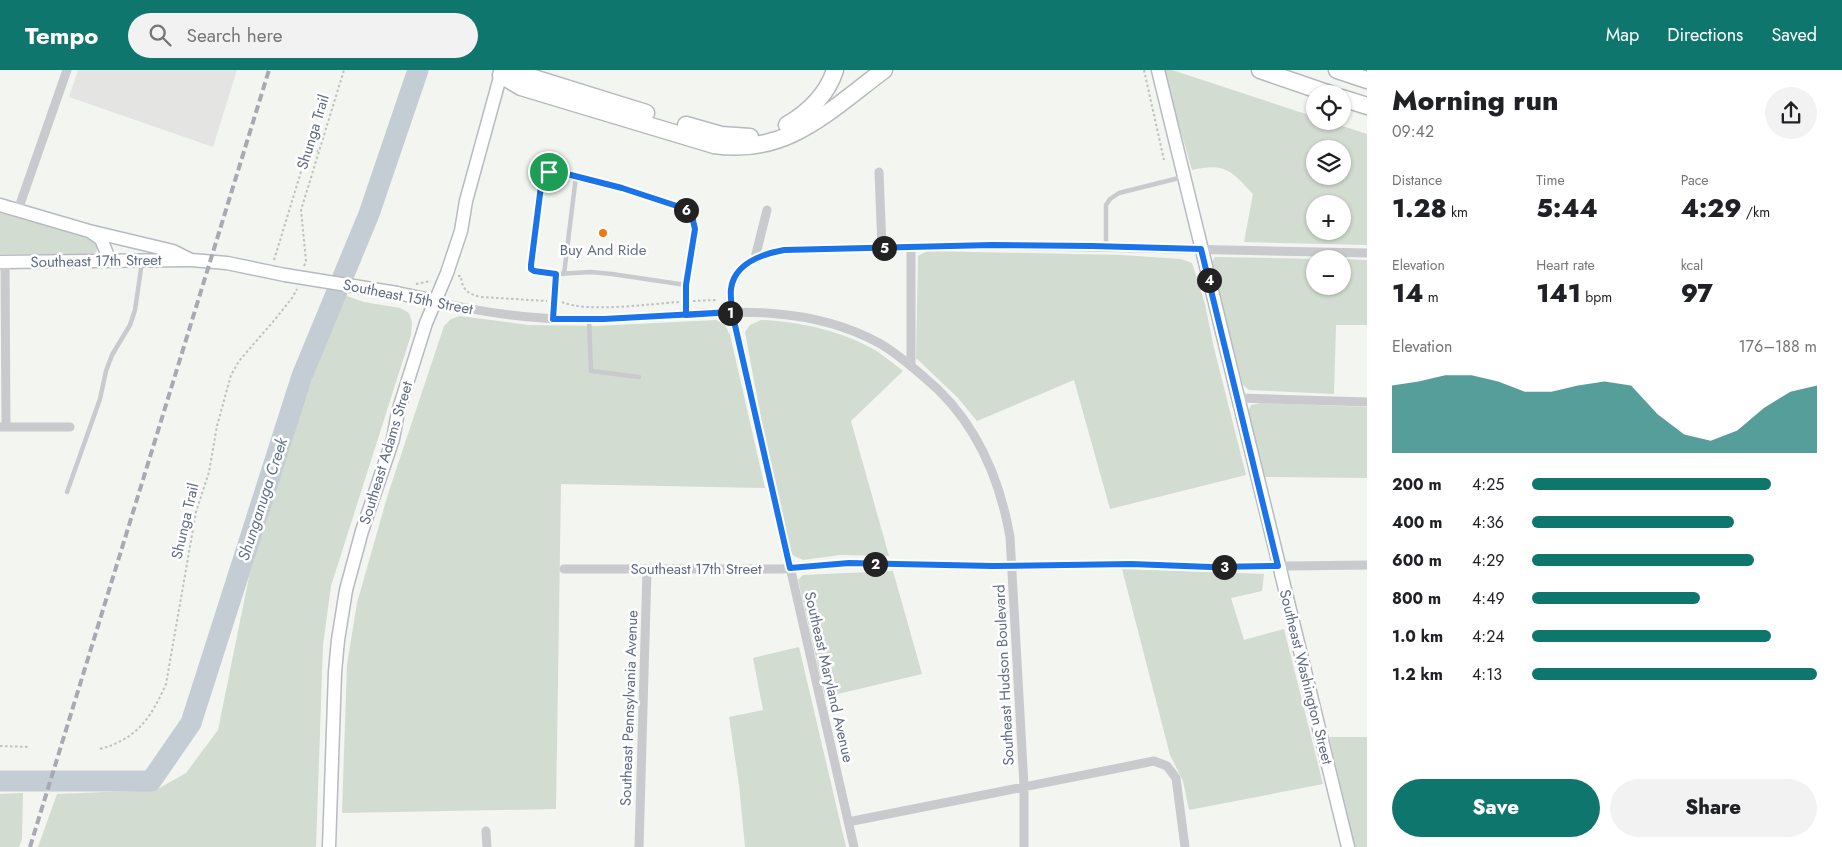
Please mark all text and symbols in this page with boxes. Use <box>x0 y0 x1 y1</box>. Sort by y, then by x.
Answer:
search box <box>128 13 478 58</box>
text: Tempo <box>25 18 98 53</box>
icon: search <box>146 21 174 49</box>
text: Search here <box>186 22 283 49</box>
text: Map <box>1606 22 1639 48</box>
text: Directions <box>1667 22 1743 48</box>
text: Saved <box>1771 22 1817 48</box>
text: Morning run <box>1392 80 1558 121</box>
map controls <box>1306 85 1351 295</box>
button: locate <box>1306 85 1351 130</box>
button: share <box>1765 87 1817 139</box>
street label: Shunga Trail <box>291 92 335 172</box>
text: 09:42 <box>1392 120 1434 143</box>
button: layers <box>1306 140 1351 185</box>
pin <box>528 151 570 193</box>
icon: arrive <box>535 158 563 186</box>
text: Distance <box>1392 170 1442 190</box>
text: Time <box>1536 170 1565 190</box>
text: Pace <box>1681 170 1709 190</box>
text: 1.28 <box>1392 190 1447 226</box>
text: 5:44 <box>1536 190 1598 226</box>
text: 4:29 <box>1681 190 1742 226</box>
button: + <box>1306 195 1351 240</box>
pin: 6 <box>674 198 698 222</box>
text: 6 <box>682 200 691 220</box>
text: km <box>1447 202 1468 222</box>
text: /km <box>1742 202 1770 222</box>
marker: Buy And Ride <box>597 227 609 239</box>
pin: 5 <box>872 236 896 260</box>
text: 5 <box>880 238 889 258</box>
place label: Buy And Ride <box>560 239 647 261</box>
street label: Southeast 17th Street <box>30 249 162 273</box>
button: − <box>1306 250 1351 295</box>
text: Elevation <box>1392 255 1445 275</box>
text: Heart rate <box>1536 255 1595 275</box>
text: kcal <box>1681 255 1703 275</box>
pin: 4 <box>1196 268 1222 292</box>
text: 4 <box>1205 270 1214 290</box>
street label: Southeast 15th Street <box>341 274 475 320</box>
text: 14 <box>1392 275 1423 311</box>
text: 141 <box>1536 275 1581 311</box>
text: 97 <box>1681 275 1713 311</box>
text: m <box>1423 287 1439 307</box>
text: bpm <box>1581 287 1612 307</box>
pin: 1 <box>718 300 742 326</box>
text: 1 <box>727 303 734 323</box>
text: Elevation <box>1392 335 1452 358</box>
text: 176–188 m <box>1738 335 1817 358</box>
street label: Southeast Adams Street <box>354 378 418 527</box>
water label: Shunganuga Creek <box>232 434 294 564</box>
text: 200 m <box>1392 473 1442 496</box>
text: 4:25 <box>1472 473 1504 496</box>
street label: Shunga Trail <box>166 481 204 561</box>
text: 400 m <box>1392 511 1442 534</box>
text: 4:36 <box>1472 511 1504 534</box>
text: 600 m <box>1392 549 1442 572</box>
text: 4:29 <box>1472 549 1504 572</box>
pin: 2 <box>862 552 888 576</box>
text: 2 <box>871 554 880 574</box>
pin: 3 <box>1212 554 1236 580</box>
text: 3 <box>1220 557 1229 577</box>
street label: Southeast 17th Street <box>630 558 762 580</box>
street label: Southeast Hudson Boulevard <box>988 584 1020 766</box>
street label: Southeast Washington Street <box>1274 587 1338 767</box>
text: 800 m <box>1392 587 1441 610</box>
text: 4:49 <box>1472 587 1505 610</box>
street label: Southeast Maryland Avenue <box>799 589 859 765</box>
street label: Southeast Pennsylvania Avenue <box>615 609 643 806</box>
text: 1.0 km <box>1392 625 1443 648</box>
text: 4:24 <box>1472 625 1505 648</box>
text: 1.2 km <box>1392 663 1443 686</box>
text: 4:13 <box>1472 663 1502 686</box>
button: Save <box>1392 779 1600 837</box>
button: Share <box>1610 779 1817 837</box>

